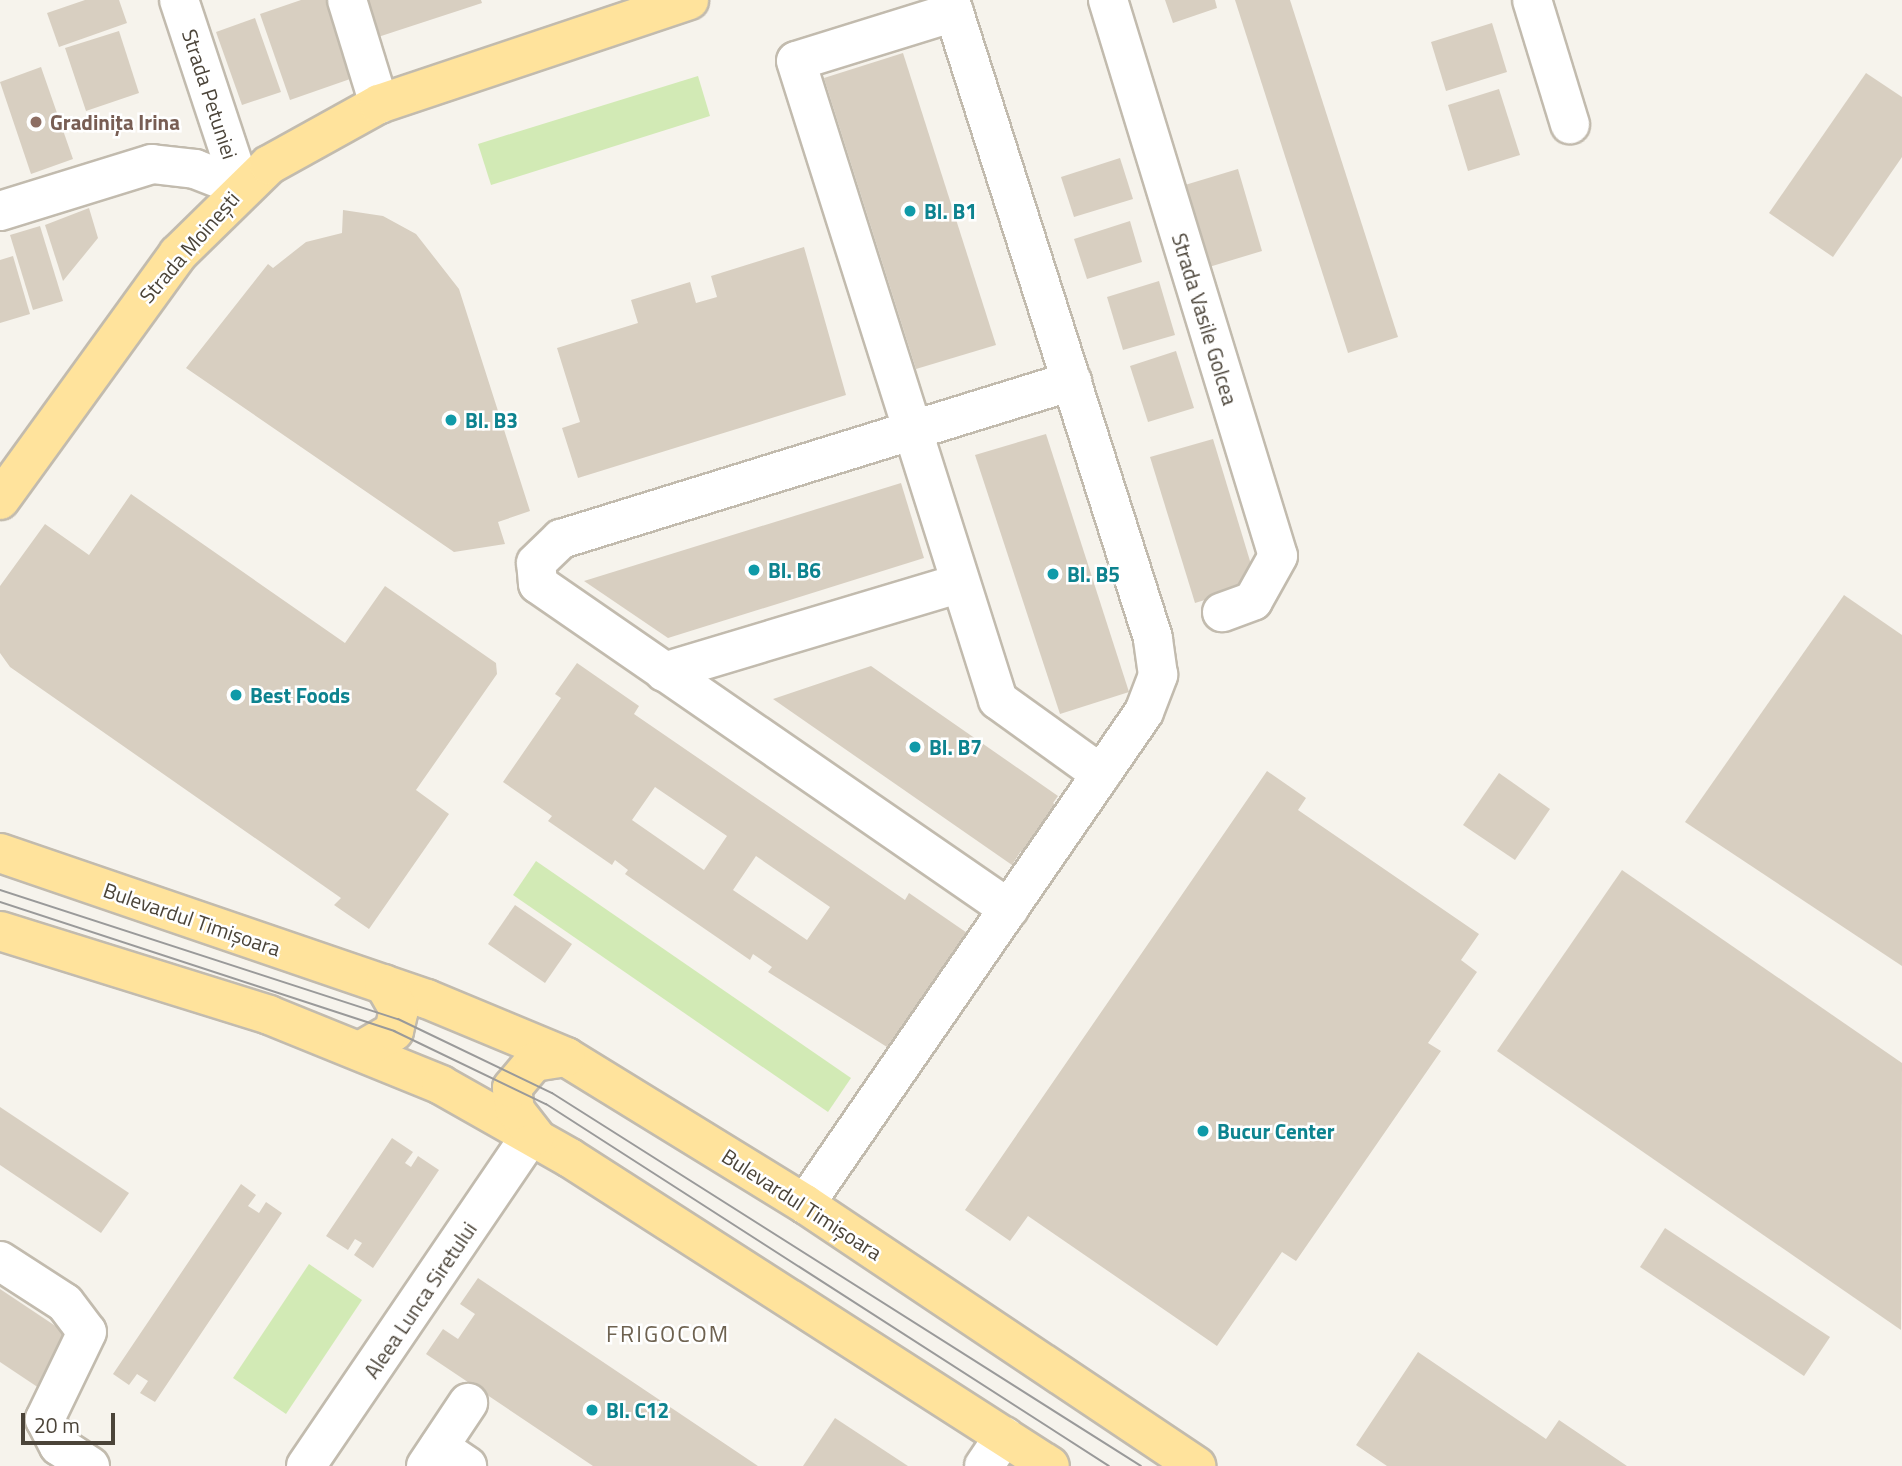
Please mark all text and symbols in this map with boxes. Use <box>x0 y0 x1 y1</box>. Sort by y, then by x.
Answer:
street label: Strada Petuniei <box>177 26 243 162</box>
place label: Gradinița Irina <box>50 109 180 135</box>
marker: Gradinița Irina <box>28 114 44 130</box>
street label: Strada Moinești <box>134 186 244 308</box>
place label: Bl. B1 <box>924 198 977 224</box>
marker: Bl. B1 <box>902 203 918 219</box>
street label: Strada Vasile Golcea <box>1167 230 1243 408</box>
place label: Bl. B3 <box>465 407 518 433</box>
marker: Bl. B3 <box>443 412 459 428</box>
place label: Bl. B6 <box>768 557 821 583</box>
place label: Bl. B5 <box>1067 561 1120 587</box>
marker: Bl. B6 <box>746 562 762 578</box>
marker: Bl. B5 <box>1045 566 1061 582</box>
place label: Best Foods <box>250 682 350 708</box>
marker: Best Foods <box>228 687 244 703</box>
place label: Bl. B7 <box>929 734 982 760</box>
marker: Bl. B7 <box>907 739 923 755</box>
street label: Bulevardul Timișoara <box>100 877 284 961</box>
place label: Bucur Center <box>1217 1118 1335 1144</box>
marker: Bucur Center <box>1195 1123 1211 1139</box>
street label: Bulevardul Timișoara <box>717 1143 887 1265</box>
street label: Aleea Lunca Siretului <box>358 1217 482 1383</box>
district label: FRIGOCOM <box>607 1320 729 1348</box>
place label: Bl. C12 <box>606 1397 669 1423</box>
scale bar <box>24 1400 119 1444</box>
marker: Bl. C12 <box>584 1402 600 1418</box>
text: 20 m <box>34 1409 80 1441</box>

